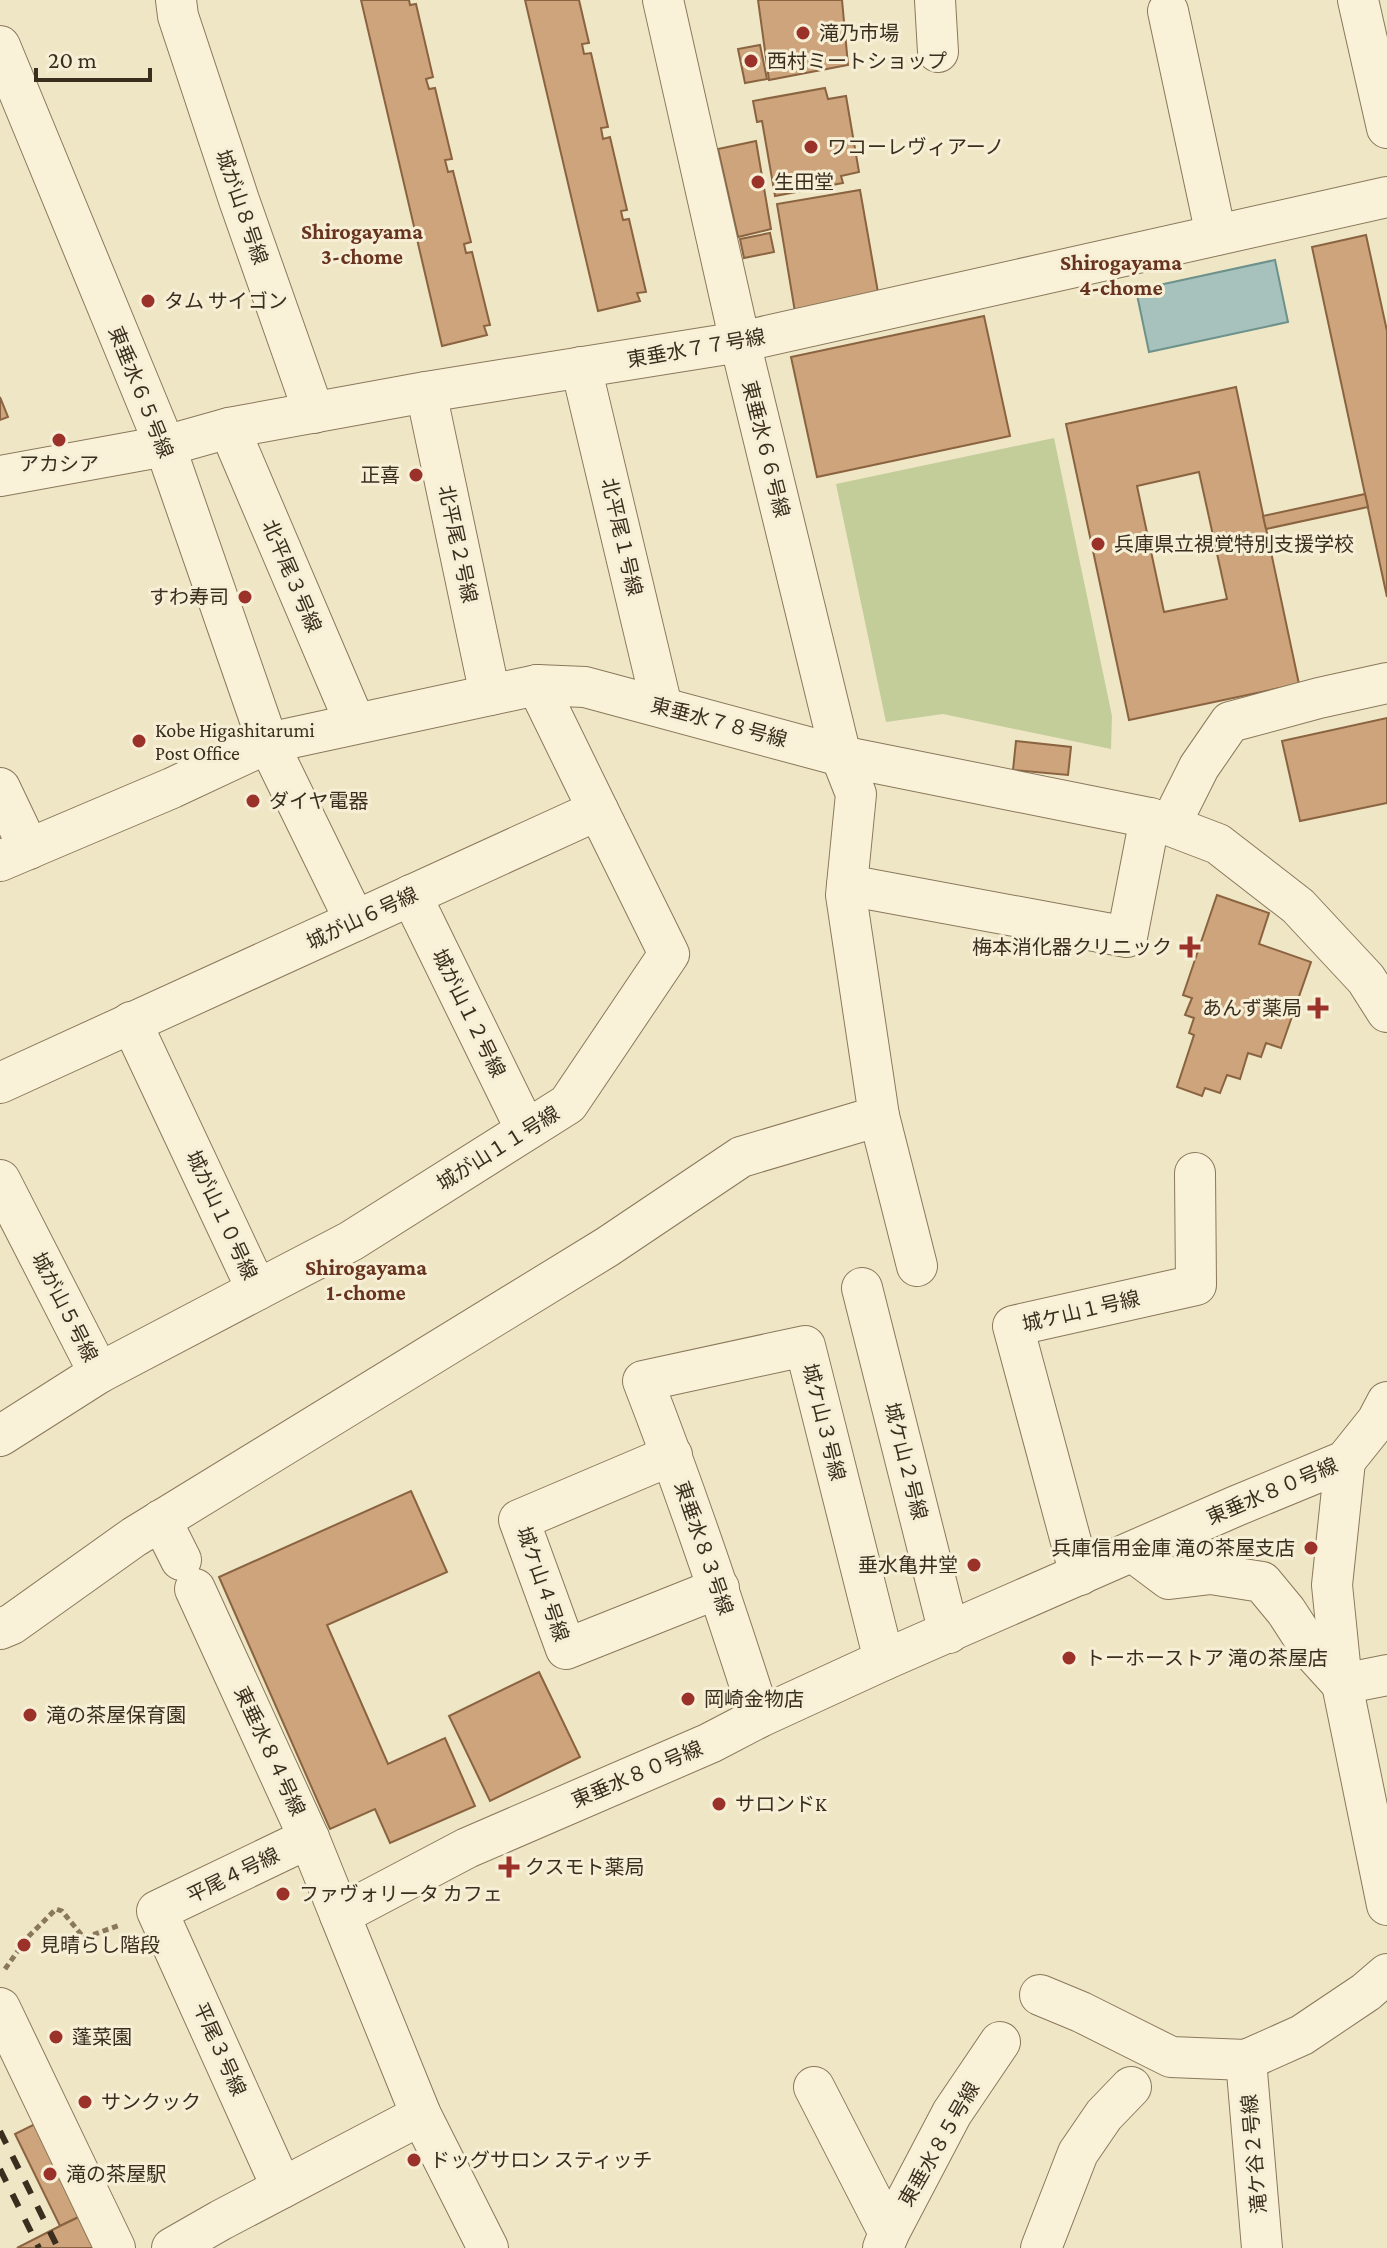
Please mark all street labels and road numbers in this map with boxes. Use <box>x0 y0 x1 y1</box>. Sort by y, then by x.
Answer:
street label: 城が山８号線 <box>212 147 272 267</box>
street label: 東垂水６５号線 <box>105 323 177 461</box>
street label: 東垂水７７号線 <box>625 325 767 371</box>
street label: 東垂水６６号線 <box>738 378 794 520</box>
street label: 北平尾１号線 <box>598 476 646 598</box>
street label: 北平尾２号線 <box>435 483 481 605</box>
street label: 北平尾３号線 <box>258 516 326 636</box>
street label: 東垂水７８号線 <box>649 693 789 751</box>
street label: 城が山６号線 <box>303 883 421 953</box>
street label: 城が山１２号線 <box>428 945 510 1081</box>
street label: 城が山１１号線 <box>433 1102 563 1194</box>
street label: 城が山１０号線 <box>182 1147 262 1283</box>
street label: 城が山５号線 <box>28 1249 102 1365</box>
street label: 城ケ山１号線 <box>1020 1287 1142 1335</box>
street label: 城ケ山３号線 <box>799 1361 849 1483</box>
street label: 城ケ山２号線 <box>881 1400 931 1522</box>
street label: 東垂水８０号線 <box>1203 1454 1341 1528</box>
street label: 東垂水８３号線 <box>671 1478 737 1618</box>
street label: 城ケ山４号線 <box>513 1524 573 1644</box>
street label: 東垂水８４号線 <box>230 1683 310 1819</box>
street label: 東垂水８０号線 <box>568 1737 706 1811</box>
street label: 平尾４号線 <box>183 1843 283 1907</box>
street label: 平尾３号線 <box>190 1999 250 2099</box>
street label: 東垂水８５号線 <box>894 2078 984 2210</box>
street label: 滝ケ谷２号線 <box>1238 2093 1270 2215</box>

